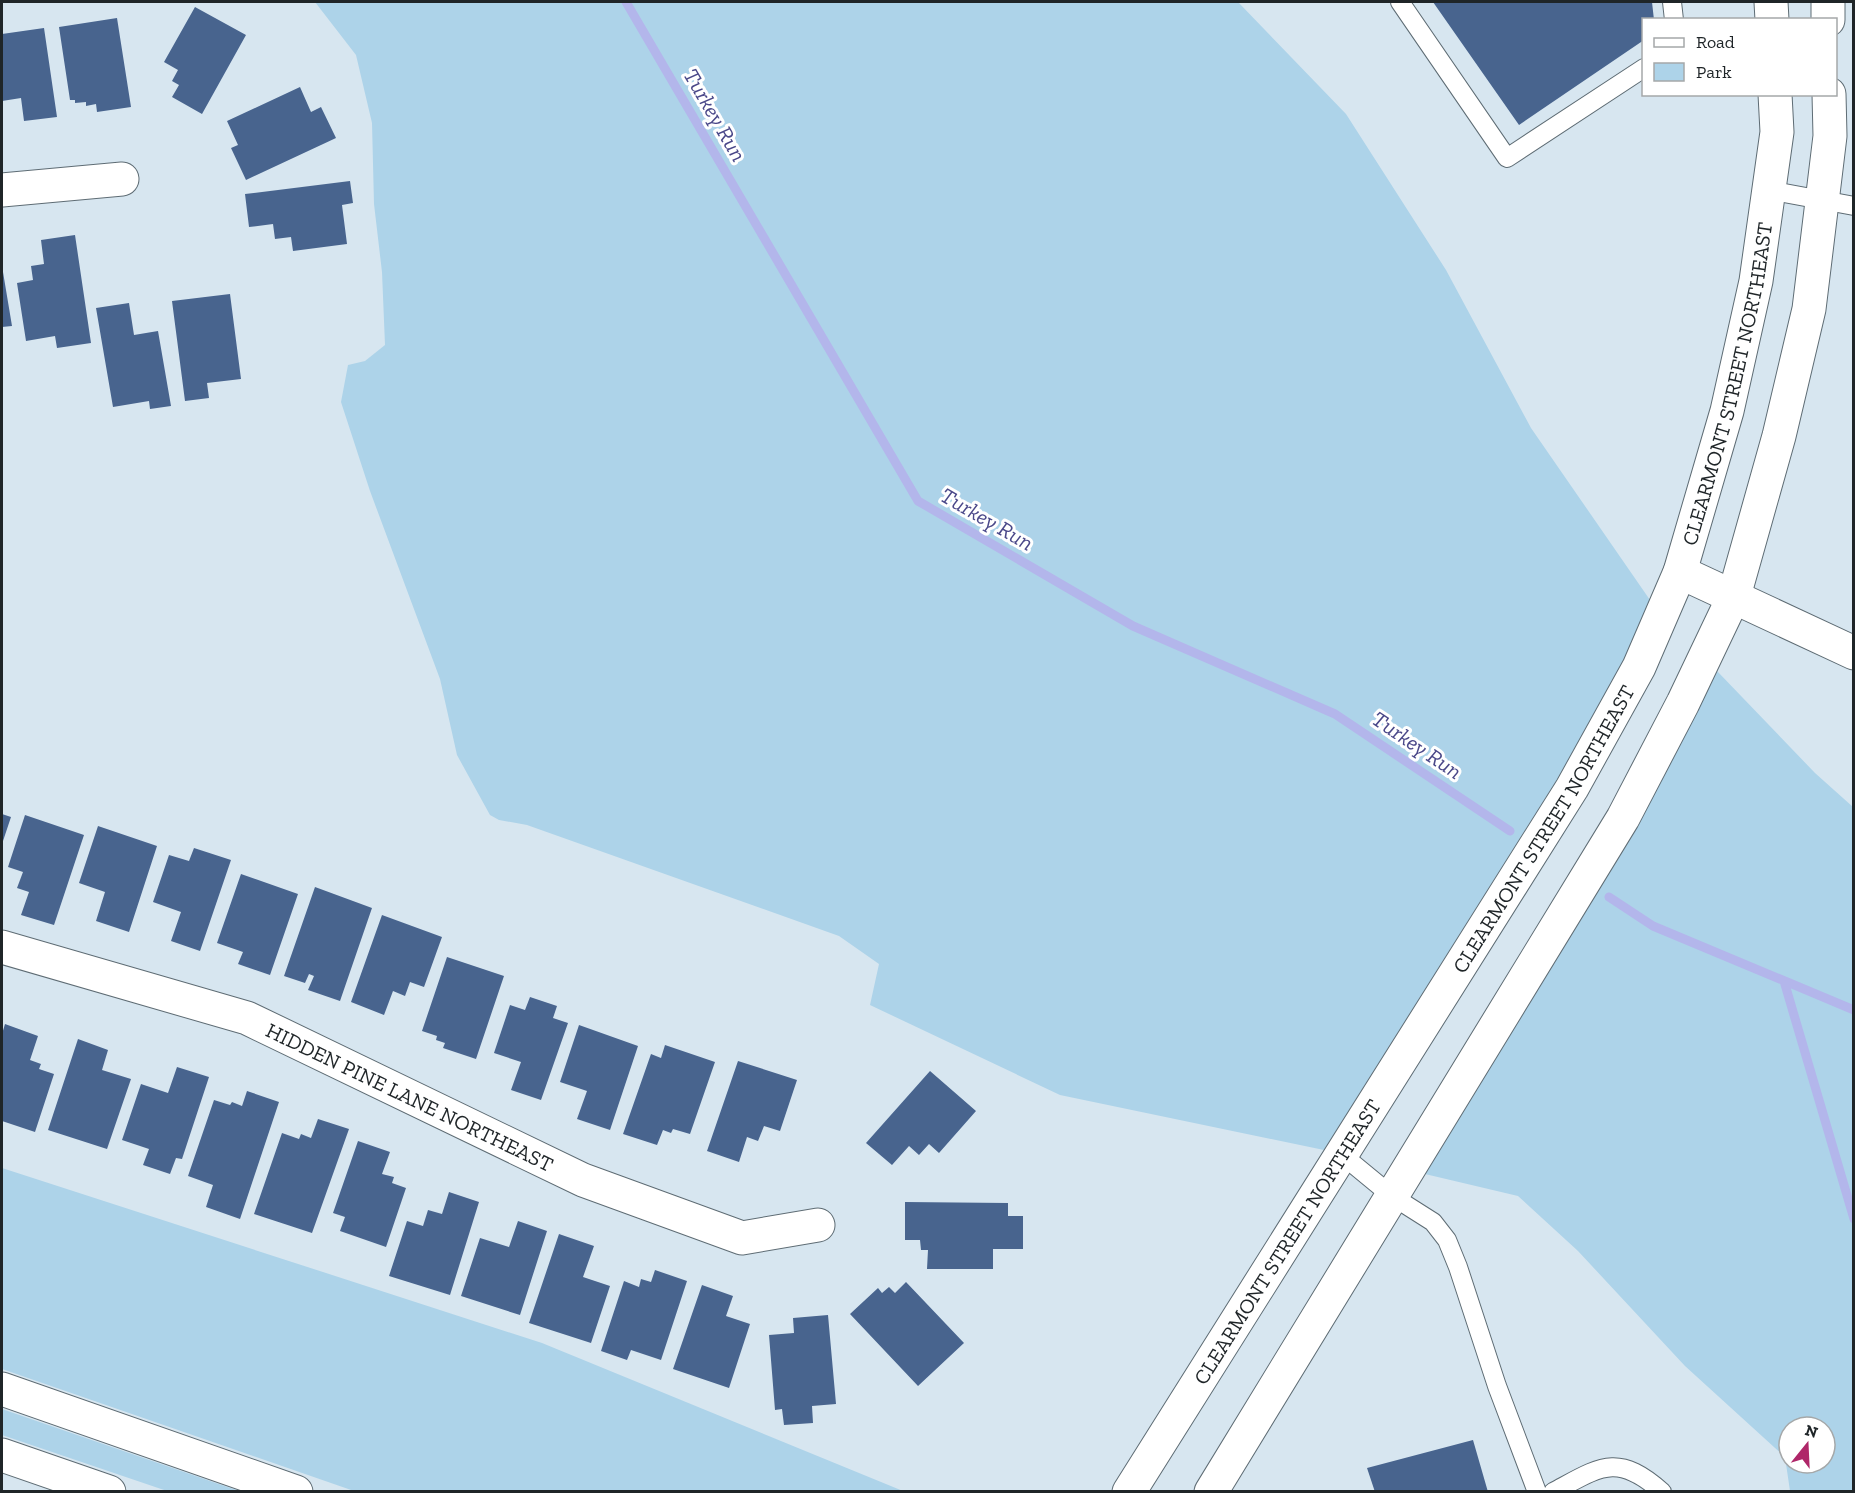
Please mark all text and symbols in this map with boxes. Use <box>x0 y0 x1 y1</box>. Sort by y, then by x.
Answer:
legend <box>1642 18 1837 96</box>
text: Road <box>1696 31 1735 53</box>
text: Park <box>1696 61 1732 83</box>
water label: Turkey Run <box>678 64 752 166</box>
street label: CLEARMONT STREET NORTHEAST <box>1676 220 1777 548</box>
water label: Turkey Run <box>936 482 1038 556</box>
street label: CLEARMONT STREET NORTHEAST <box>1447 680 1639 977</box>
water label: Turkey Run <box>1367 705 1467 785</box>
street label: HIDDEN PINE LANE NORTHEAST <box>262 1017 558 1176</box>
street label: CLEARMONT STREET NORTHEAST <box>1188 1094 1386 1389</box>
north arrow <box>1777 1415 1837 1475</box>
text: N <box>1803 1420 1820 1442</box>

